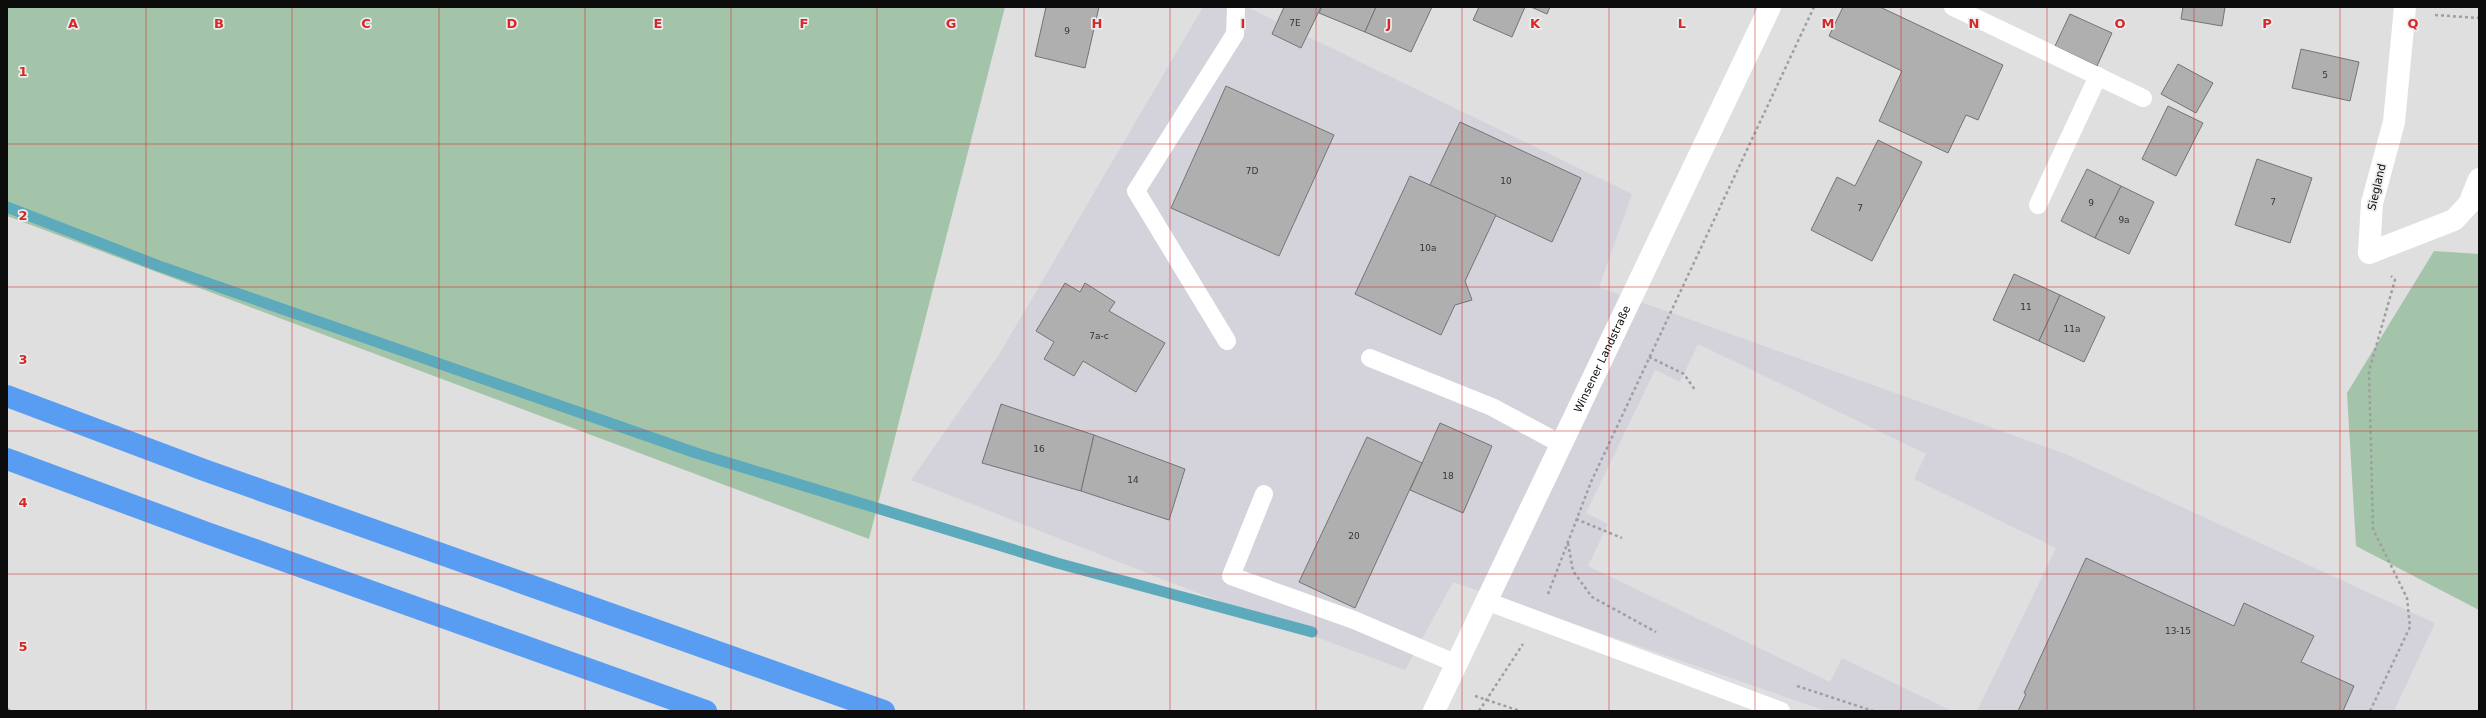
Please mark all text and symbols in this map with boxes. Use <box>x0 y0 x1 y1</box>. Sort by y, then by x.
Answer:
text: A <box>68 16 78 31</box>
text: B <box>214 16 224 31</box>
text: C <box>361 16 371 31</box>
text: D <box>507 16 518 31</box>
text: E <box>654 16 662 31</box>
text: F <box>800 16 808 31</box>
text: G <box>946 16 956 31</box>
text: H <box>1092 16 1102 31</box>
text: I <box>1241 16 1245 31</box>
text: J <box>1386 16 1391 31</box>
text: K <box>1530 16 1541 31</box>
text: L <box>1678 16 1686 31</box>
text: M <box>1822 16 1834 31</box>
text: N <box>1969 16 1979 31</box>
text: O <box>2114 16 2126 31</box>
text: P <box>2262 16 2272 31</box>
text: Q <box>2407 16 2419 31</box>
house number: 7E <box>1289 18 1301 28</box>
house number: 9 <box>1064 26 1070 36</box>
text: 1 <box>18 64 28 79</box>
house number: 5 <box>2322 70 2328 80</box>
street label: Siegland <box>2365 162 2389 212</box>
house number: 7D <box>1246 166 1258 176</box>
house number: 10 <box>1500 176 1512 186</box>
house number: 7 <box>2270 197 2276 207</box>
house number: 9 <box>2088 198 2094 208</box>
house number: 7 <box>1857 203 1863 213</box>
text: 2 <box>18 208 28 223</box>
house number: 9a <box>2118 215 2130 225</box>
house number: 10a <box>1420 243 1436 253</box>
house number: 11 <box>2020 302 2032 312</box>
street label: Winsener Landstraße <box>1571 303 1633 415</box>
house number: 11a <box>2064 324 2080 334</box>
house number: 7a-c <box>1089 331 1109 341</box>
text: 3 <box>18 352 28 367</box>
house number: 16 <box>1033 444 1045 454</box>
house number: 18 <box>1442 471 1454 481</box>
house number: 14 <box>1127 475 1139 485</box>
text: 4 <box>18 495 28 510</box>
house number: 20 <box>1348 531 1360 541</box>
house number: 13-15 <box>2165 626 2191 636</box>
text: 5 <box>18 639 28 654</box>

